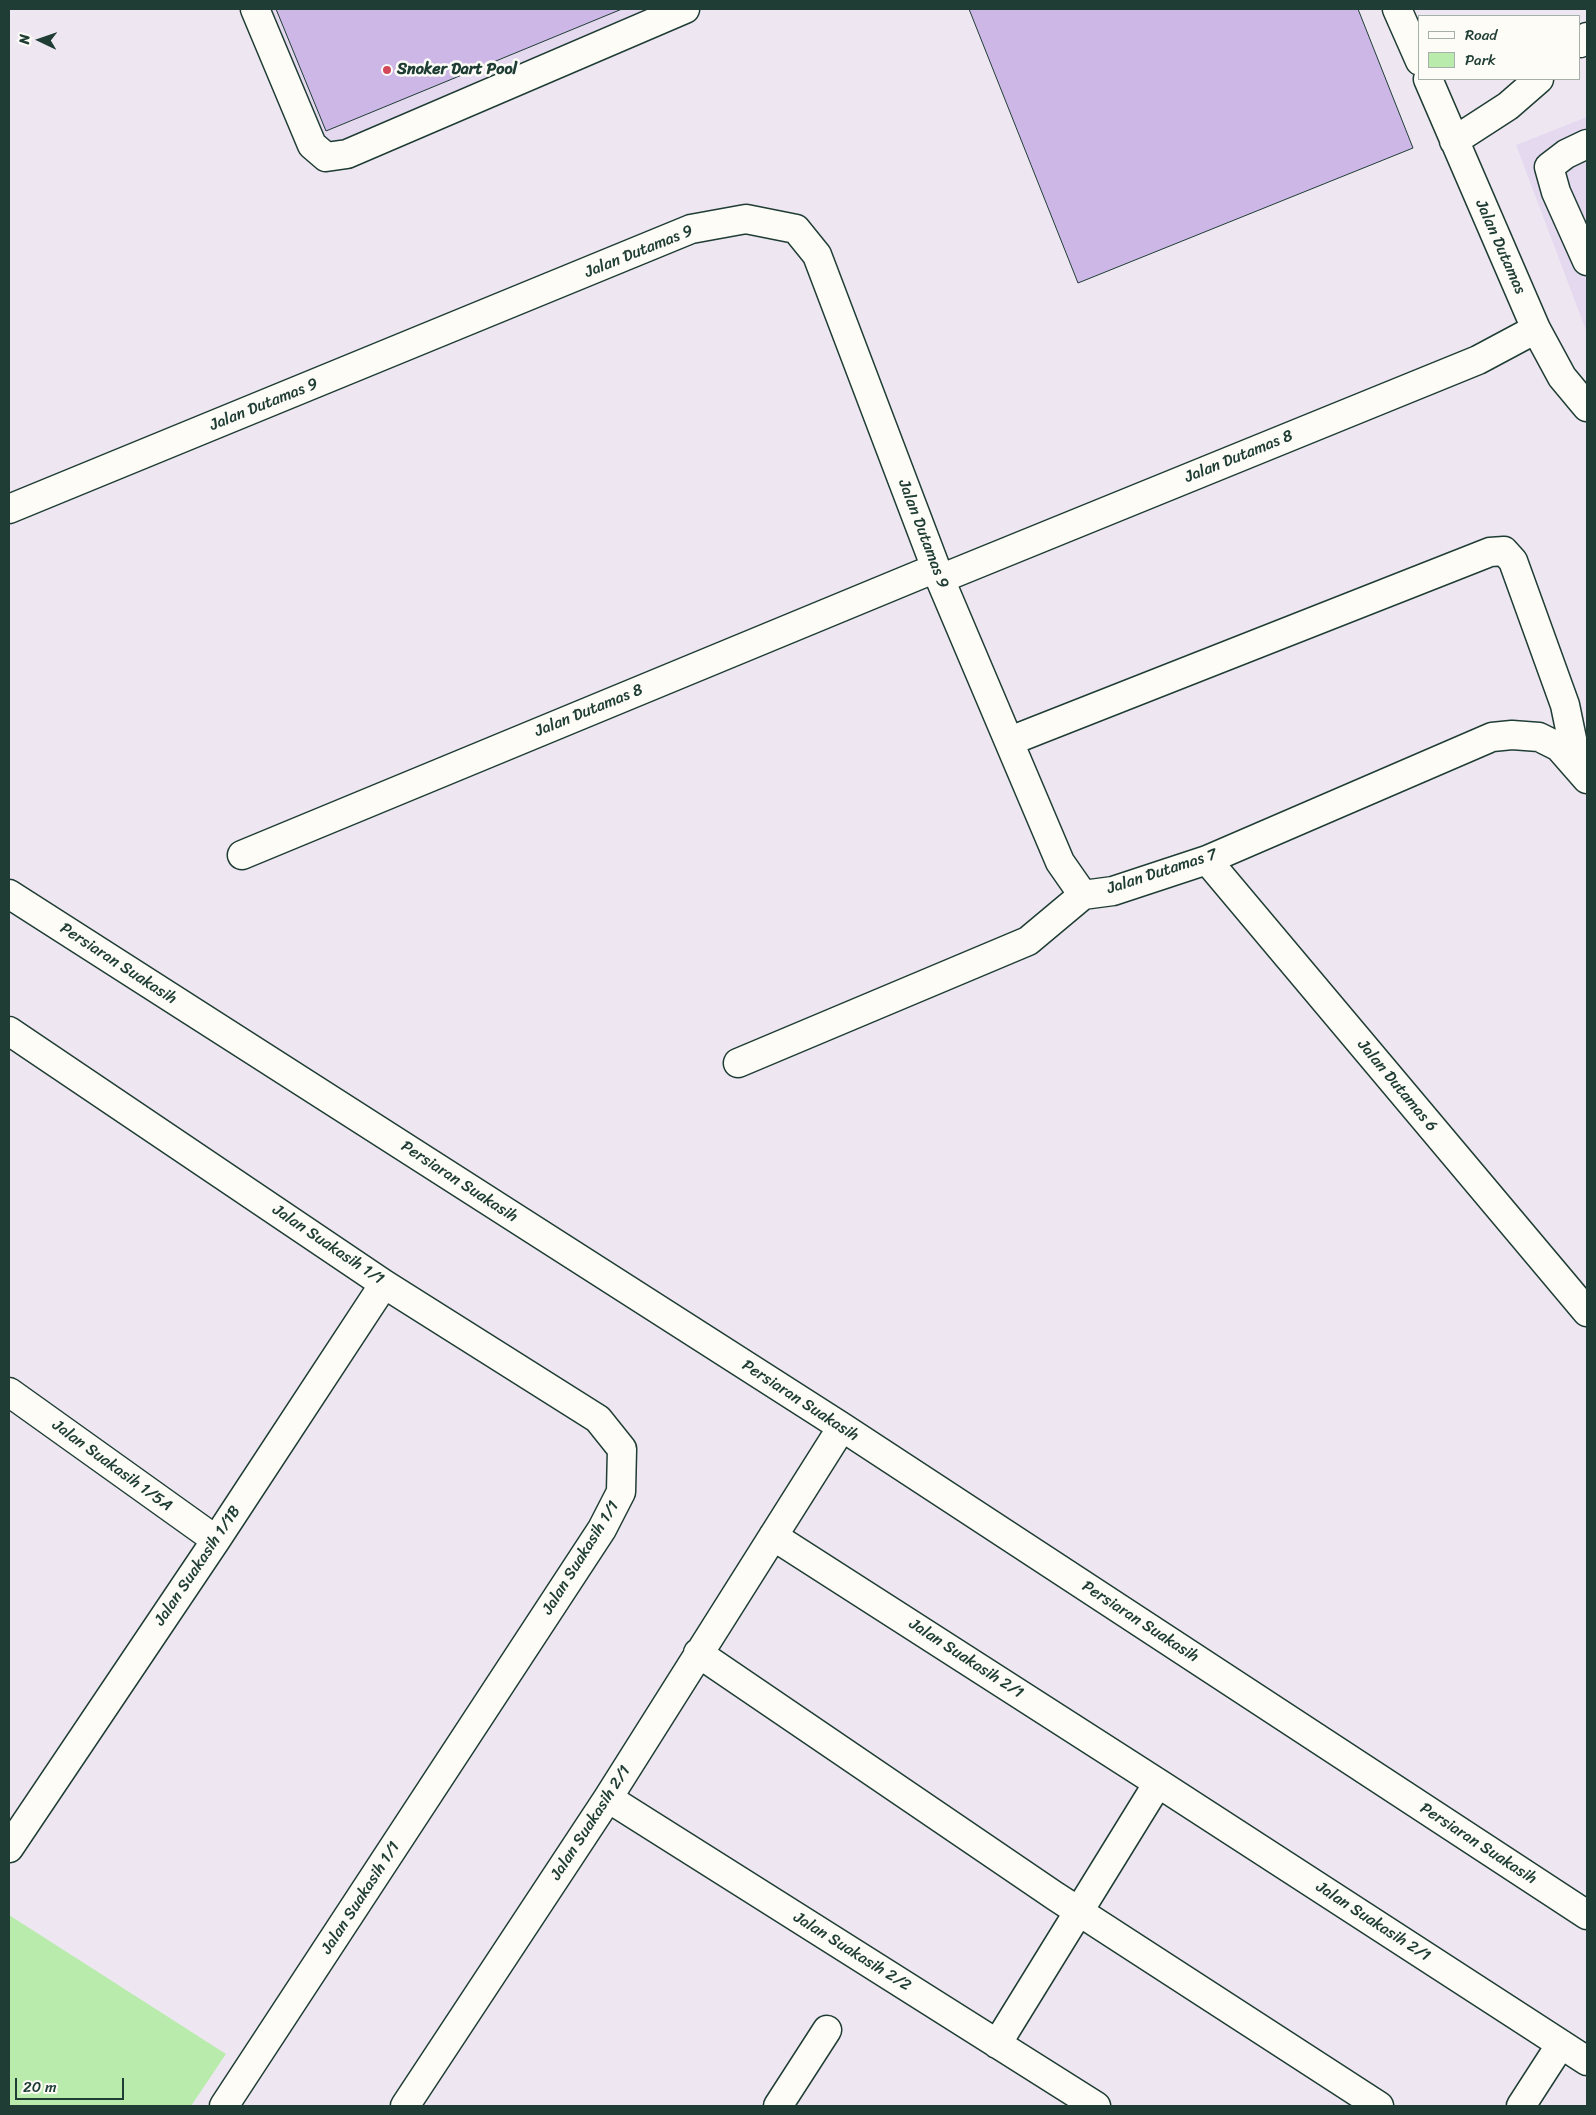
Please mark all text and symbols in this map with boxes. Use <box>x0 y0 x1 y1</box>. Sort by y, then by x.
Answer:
north arrow <box>15 15 65 65</box>
legend <box>1418 15 1581 80</box>
text: Road <box>1465 22 1497 48</box>
text: N <box>12 34 37 45</box>
text: Park <box>1465 47 1496 73</box>
place label: Snoker Dart Pool <box>397 60 517 80</box>
marker: Snoker Dart Pool <box>381 64 393 76</box>
street label: Jalan Dutamas <box>1471 197 1529 297</box>
street label: Jalan Dutamas 9 <box>582 222 696 282</box>
street label: Jalan Dutamas 9 <box>207 375 321 435</box>
street label: Jalan Dutamas 8 <box>1182 427 1296 487</box>
street label: Jalan Dutamas 9 <box>893 477 953 591</box>
street label: Jalan Dutamas 8 <box>532 681 646 741</box>
street label: Jalan Dutamas 7 <box>1105 845 1219 899</box>
street label: Persiaran Suakasih <box>56 919 180 1009</box>
street label: Jalan Dutamas 6 <box>1353 1036 1441 1136</box>
street label: Persiaran Suakasih <box>397 1137 521 1227</box>
street label: Jalan Suakasih 1/1 <box>269 1201 387 1289</box>
street label: Persiaran Suakasih <box>738 1356 862 1446</box>
street label: Jalan Suakasih 1/5A <box>48 1416 176 1516</box>
street label: Jalan Suakasih 1/1 <box>538 1498 624 1618</box>
street label: Jalan Suakasih 1/1B <box>151 1503 245 1629</box>
street label: Persiaran Suakasih <box>1078 1577 1202 1667</box>
street label: Jalan Suakasih 2/1 <box>905 1615 1027 1703</box>
street label: Jalan Suakasih 2/1 <box>547 1762 635 1884</box>
street label: Persiaran Suakasih <box>1416 1799 1540 1889</box>
street label: Jalan Suakasih 1/1 <box>318 1838 404 1958</box>
street label: Jalan Suakasih 2/1 <box>1312 1878 1434 1966</box>
street label: Jalan Suakasih 2/2 <box>790 1908 914 1996</box>
scale bar <box>18 2068 126 2100</box>
text: 20 m <box>23 2074 57 2100</box>

